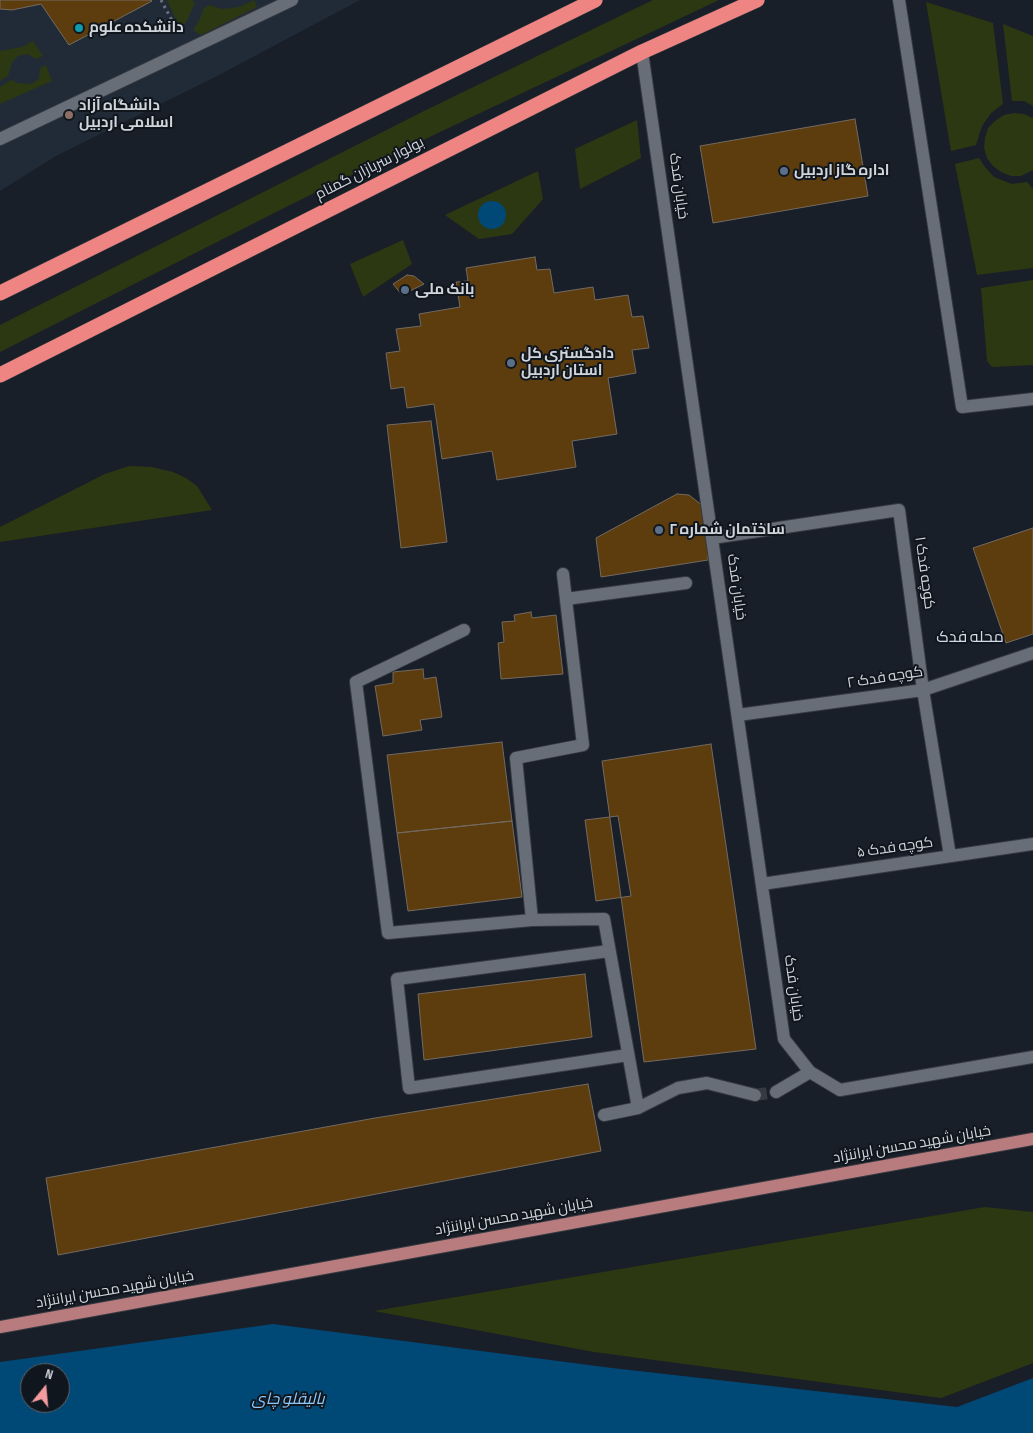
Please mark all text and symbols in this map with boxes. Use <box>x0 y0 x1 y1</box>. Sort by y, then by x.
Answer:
place label: دانشکده علوم <box>89 19 184 37</box>
marker: دانشکده علوم <box>73 22 85 34</box>
place label: دانشگاه آزاد اسلامی اردبیل <box>79 97 173 132</box>
marker: دانشگاه آزاد اسلامی اردبیل <box>63 109 75 121</box>
street label: بولوار سربازان گمنام <box>313 134 427 204</box>
street label: خیابان فدک <box>664 152 692 220</box>
place label: اداره گاز اردبیل <box>794 162 890 180</box>
marker: اداره گاز اردبیل <box>778 165 790 177</box>
place label: بانک ملی <box>415 281 474 299</box>
marker: بانک ملی <box>399 284 411 296</box>
place label: دادگستری کل استان اردبیل <box>521 345 614 380</box>
marker: دادگستری کل استان اردبیل <box>505 357 517 369</box>
place label: ساختمان شماره ۲ <box>669 521 785 539</box>
marker: ساختمان شماره ۲ <box>653 524 665 536</box>
street label: کوچه فدک ۱ <box>910 535 938 611</box>
street label: خیابان فدک <box>722 553 750 621</box>
district label: محله فدک <box>936 628 1004 648</box>
street label: کوچه فدک ۲ <box>846 663 924 693</box>
street label: کوچه فدک ۵ <box>856 834 934 862</box>
street label: خیابان فدک <box>779 954 807 1022</box>
street label: خیابان شهید محسن ایراننژاد <box>832 1122 992 1168</box>
street label: خیابان شهید محسن ایراننژاد <box>434 1194 594 1240</box>
street label: خیابان شهید محسن ایراننژاد <box>35 1267 195 1313</box>
north arrow <box>20 1363 70 1413</box>
text: N <box>43 1365 55 1383</box>
water label: بالیقلو چای <box>252 1390 324 1410</box>

